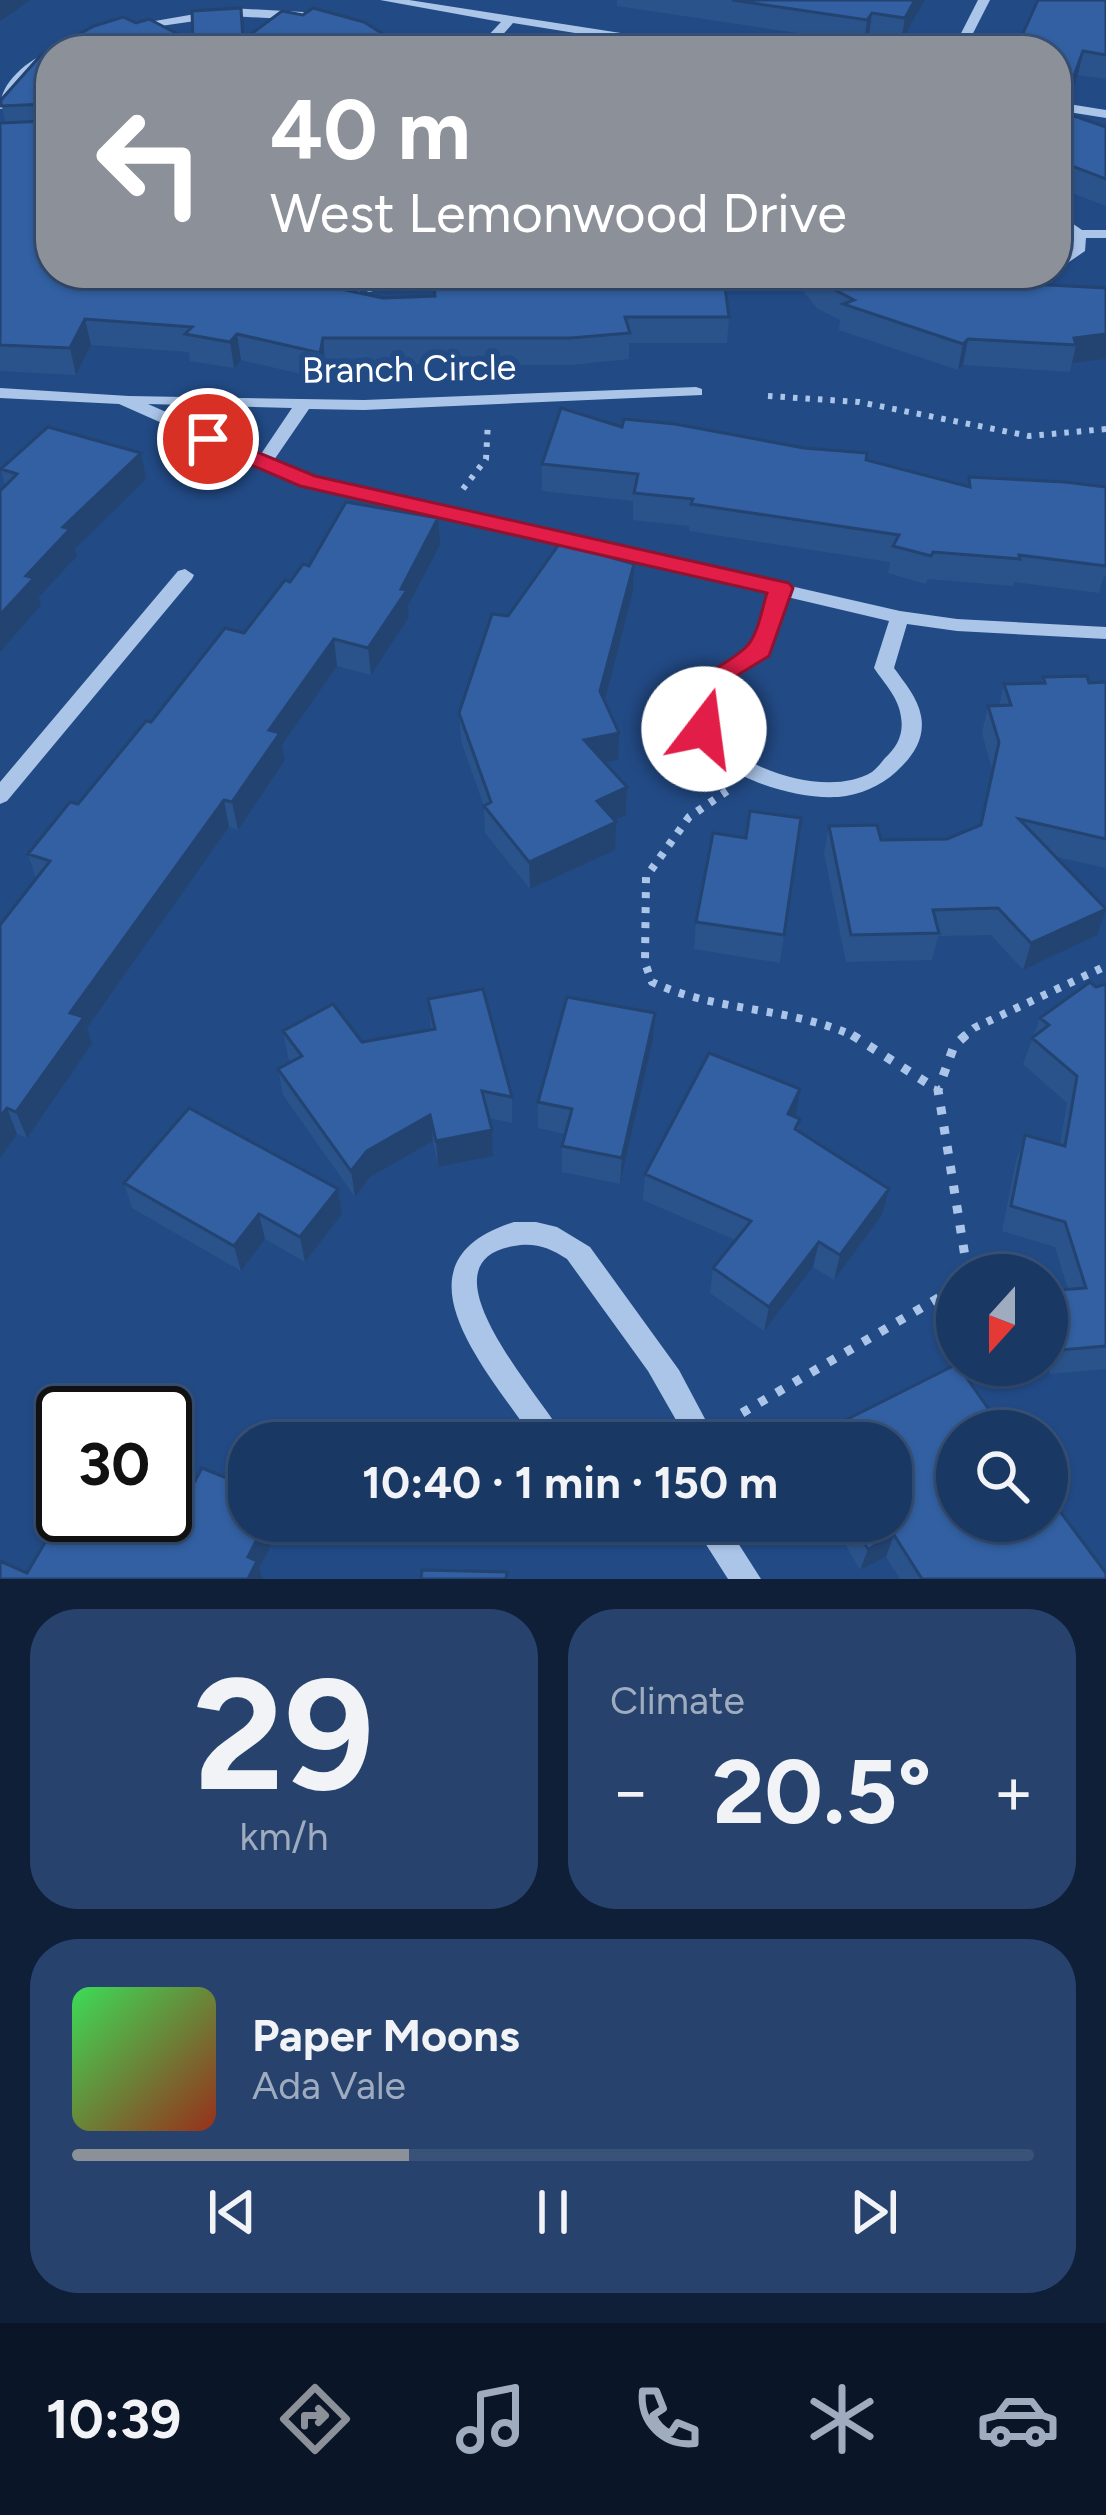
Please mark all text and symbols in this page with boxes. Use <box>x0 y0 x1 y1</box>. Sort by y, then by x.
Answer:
text: 40 m <box>270 79 471 180</box>
icon: left <box>72 84 228 240</box>
text: West Lemonwood Drive <box>270 181 847 246</box>
street label: Branch Circle <box>301 345 517 392</box>
pin <box>157 388 259 490</box>
icon: arrive <box>175 406 241 472</box>
position arrow <box>641 666 767 792</box>
north arrow <box>936 1254 1068 1386</box>
map controls <box>936 1254 1068 1542</box>
speed limit sign: 30 <box>36 1386 192 1542</box>
button: search <box>936 1410 1068 1542</box>
text: 10:40 · 1 min · 150 m <box>362 1455 778 1509</box>
text: 29 <box>194 1641 374 1828</box>
text: Climate <box>610 1677 745 1724</box>
text: 20.5° <box>712 1737 932 1846</box>
text: − <box>610 1751 651 1831</box>
text: + <box>993 1751 1034 1831</box>
text: km/h <box>239 1813 329 1860</box>
text: Paper Moons <box>252 2008 520 2062</box>
text: Ada Vale <box>252 2062 406 2109</box>
icon: previous <box>199 2179 265 2245</box>
icon: pause <box>520 2179 586 2245</box>
icon: next <box>841 2179 907 2245</box>
icon: directions <box>273 2377 357 2461</box>
icon: music <box>449 2377 533 2461</box>
icon: phone <box>625 2377 709 2461</box>
icon: climate <box>800 2377 884 2461</box>
icon: car <box>976 2377 1060 2461</box>
text: 10:39 <box>46 2387 181 2452</box>

